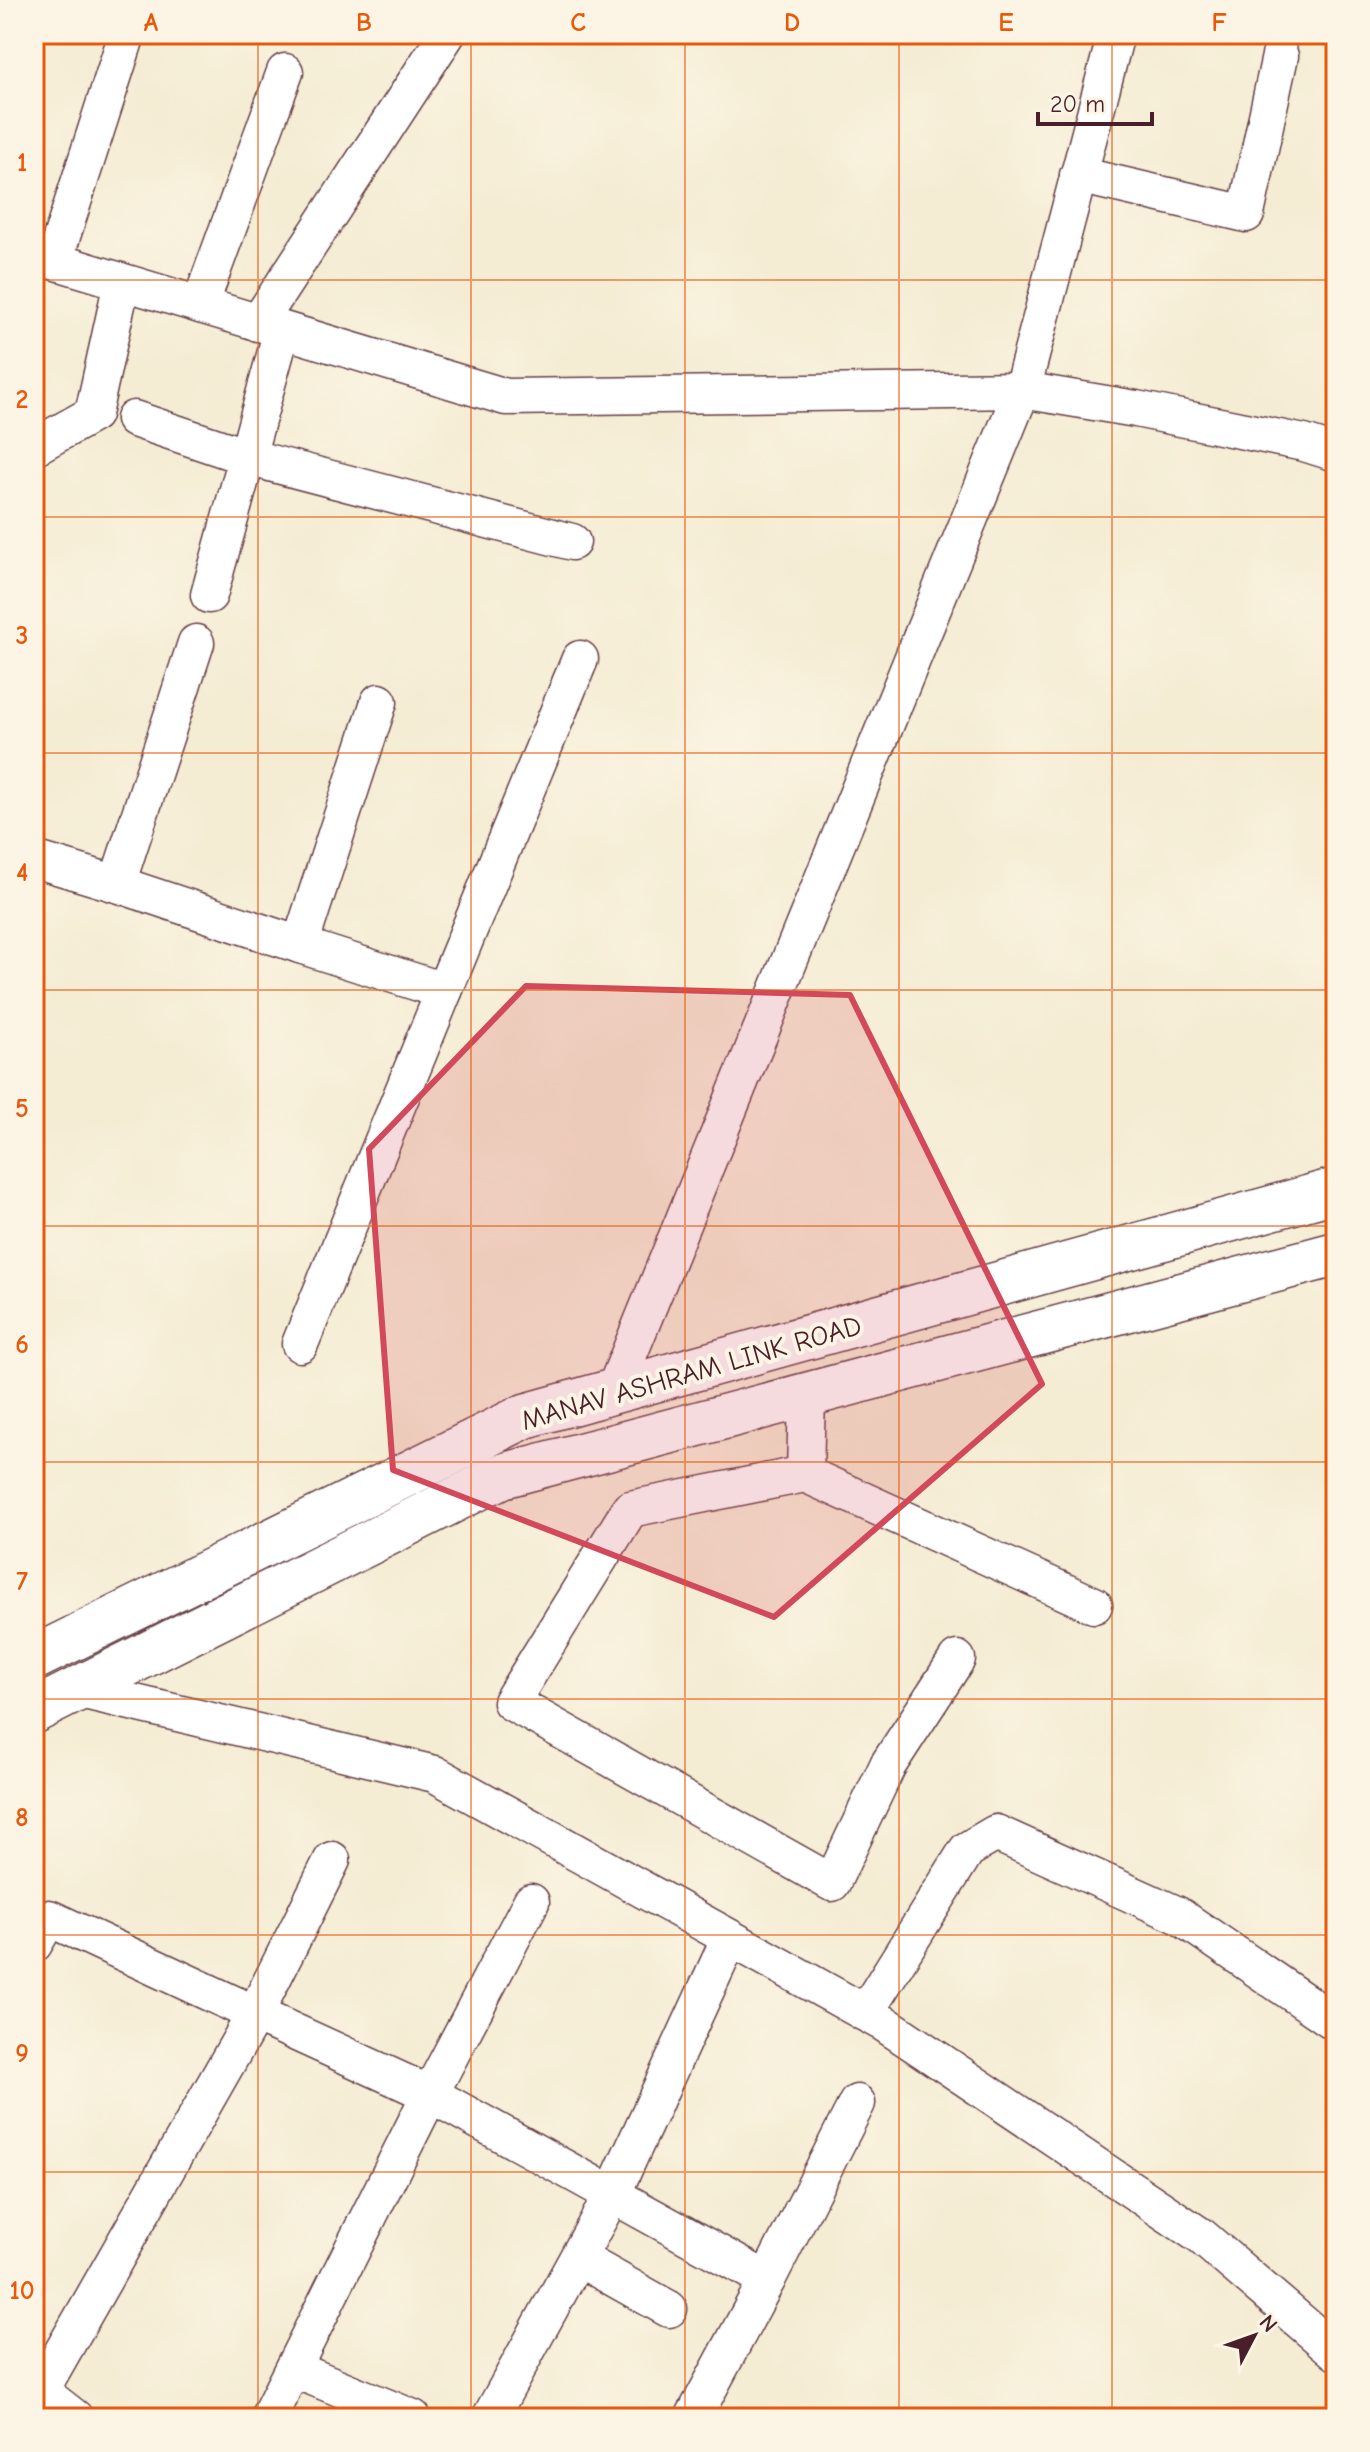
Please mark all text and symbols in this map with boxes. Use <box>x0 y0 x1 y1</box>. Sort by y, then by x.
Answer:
text: A <box>144 8 159 38</box>
text: B <box>356 8 372 38</box>
text: C <box>570 8 586 38</box>
text: D <box>784 8 800 38</box>
text: E <box>998 8 1014 38</box>
text: F <box>1211 8 1227 38</box>
scale bar <box>1038 76 1152 126</box>
text: 20 m <box>1050 90 1105 118</box>
text: 1 <box>17 148 27 178</box>
text: 2 <box>16 385 28 415</box>
text: 3 <box>16 621 28 651</box>
text: 4 <box>16 858 28 888</box>
text: 5 <box>15 1094 29 1124</box>
street label: MANAV ASHRAM LINK ROAD <box>518 1309 865 1437</box>
text: 6 <box>15 1330 29 1360</box>
text: 7 <box>16 1567 28 1597</box>
text: 8 <box>15 1803 29 1833</box>
text: 9 <box>15 2039 29 2069</box>
text: 10 <box>9 2276 35 2306</box>
north arrow <box>1214 2296 1294 2376</box>
text: N <box>1254 2310 1283 2337</box>

